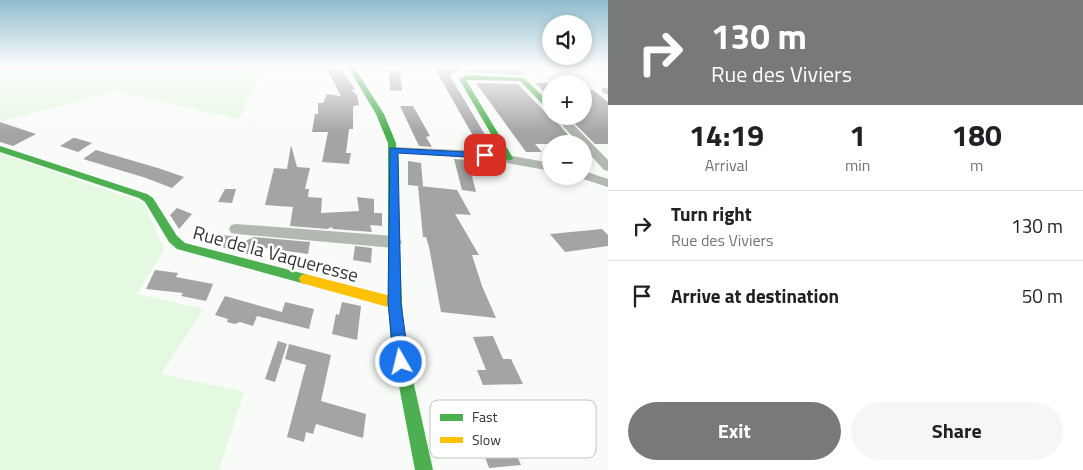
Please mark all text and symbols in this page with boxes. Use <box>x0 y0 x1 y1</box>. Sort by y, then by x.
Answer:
text: 130 m <box>711 9 807 63</box>
map controls <box>542 15 592 185</box>
button: sound <box>542 15 592 65</box>
icon: right <box>628 20 693 85</box>
text: Rue des Viviers <box>711 57 852 91</box>
button: + <box>542 75 592 125</box>
text: 14:19 <box>689 112 764 158</box>
text: 1 <box>849 112 866 158</box>
text: 180 <box>952 112 1002 158</box>
pin <box>464 134 506 176</box>
button: − <box>542 135 592 185</box>
icon: arrive <box>471 141 499 169</box>
text: Arrival <box>705 153 748 177</box>
text: min <box>845 153 870 177</box>
text: m <box>970 153 983 177</box>
text: Turn right <box>671 199 752 228</box>
text: 130 m <box>1011 211 1063 240</box>
icon: right <box>628 212 656 240</box>
street label: Rue de la Vaqueresse <box>190 217 362 289</box>
text: Rue des Viviers <box>671 228 773 252</box>
text: Arrive at destination <box>671 281 839 310</box>
text: 50 m <box>1022 281 1063 310</box>
icon: arrive <box>628 282 656 310</box>
position arrow <box>374 335 426 387</box>
legend <box>430 400 596 458</box>
button: Exit <box>628 402 841 460</box>
button: Share <box>851 402 1063 460</box>
text: Fast <box>472 406 497 427</box>
text: Slow <box>472 429 501 450</box>

